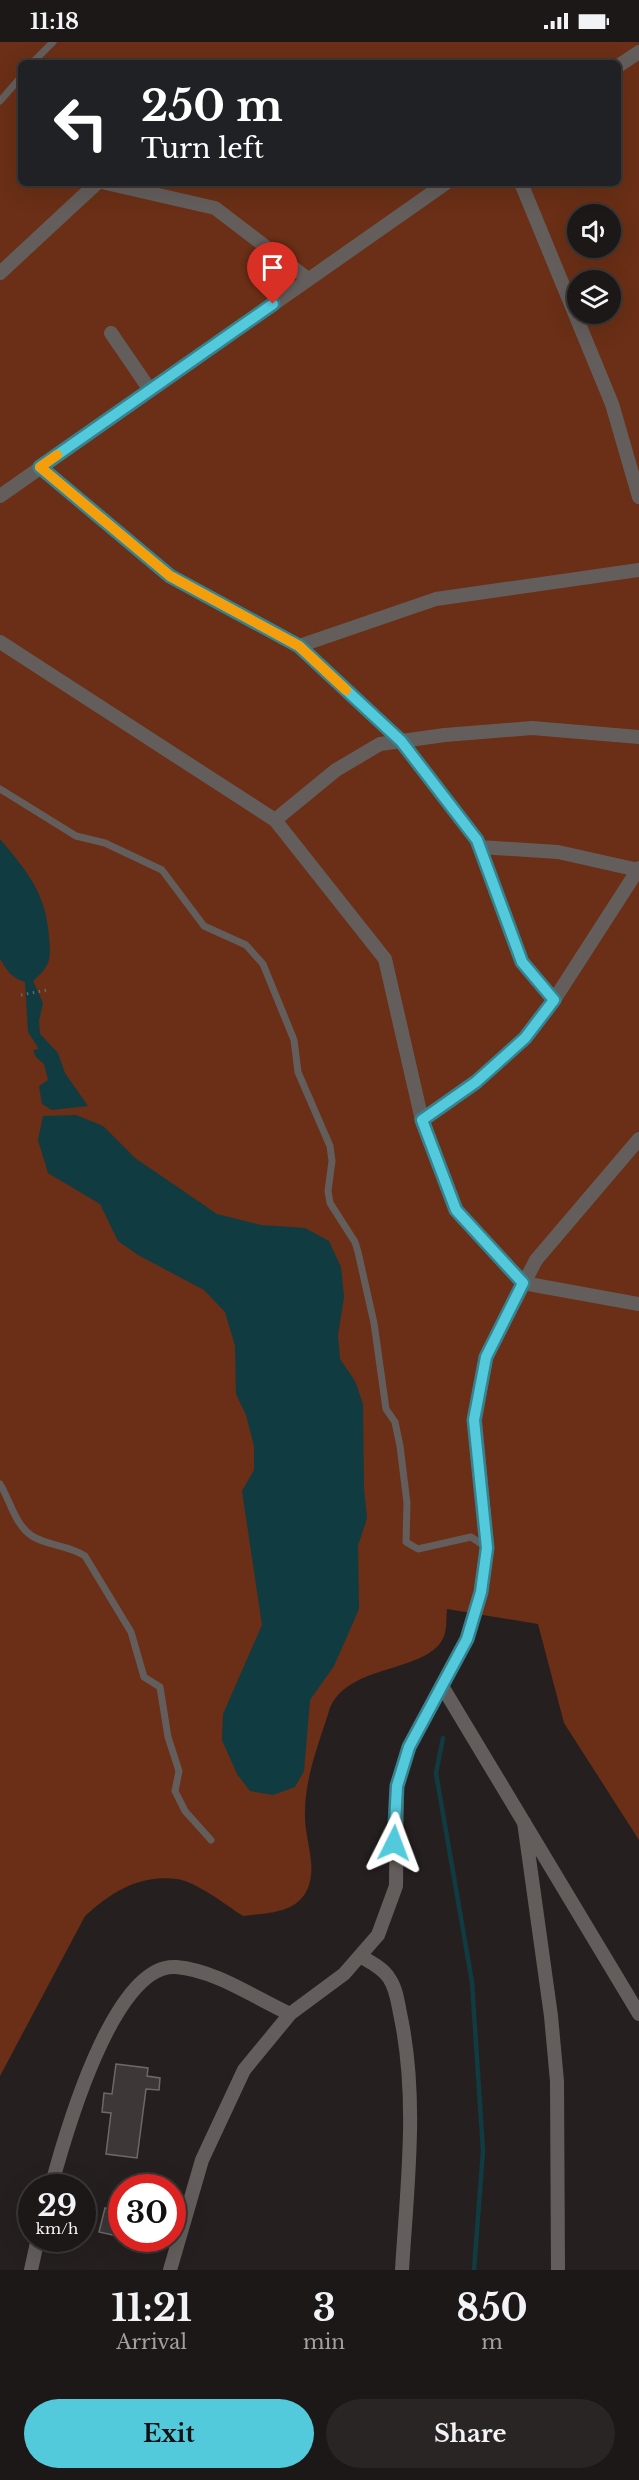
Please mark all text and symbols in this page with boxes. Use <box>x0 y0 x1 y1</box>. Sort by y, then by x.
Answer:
text: 11:18 <box>30 8 79 35</box>
text: 250 m <box>141 80 283 132</box>
icon: left <box>42 84 120 162</box>
text: Turn left <box>141 132 264 165</box>
map controls <box>567 204 621 324</box>
button: sound <box>567 204 621 258</box>
pin <box>247 242 298 304</box>
icon: arrive <box>256 251 289 284</box>
button: layers <box>567 270 621 324</box>
position arrow <box>362 1811 426 1875</box>
speed limit sign: 30 <box>108 2174 186 2252</box>
text: 29 <box>37 2187 77 2224</box>
text: km/h <box>36 2219 78 2238</box>
text: 11:21 <box>111 2286 192 2331</box>
text: 3 <box>313 2286 336 2331</box>
text: 850 <box>456 2286 528 2331</box>
text: Arrival <box>116 2330 187 2354</box>
text: min <box>303 2330 345 2354</box>
text: m <box>481 2330 503 2354</box>
button: Exit <box>24 2399 314 2468</box>
button: Share <box>326 2399 615 2468</box>

